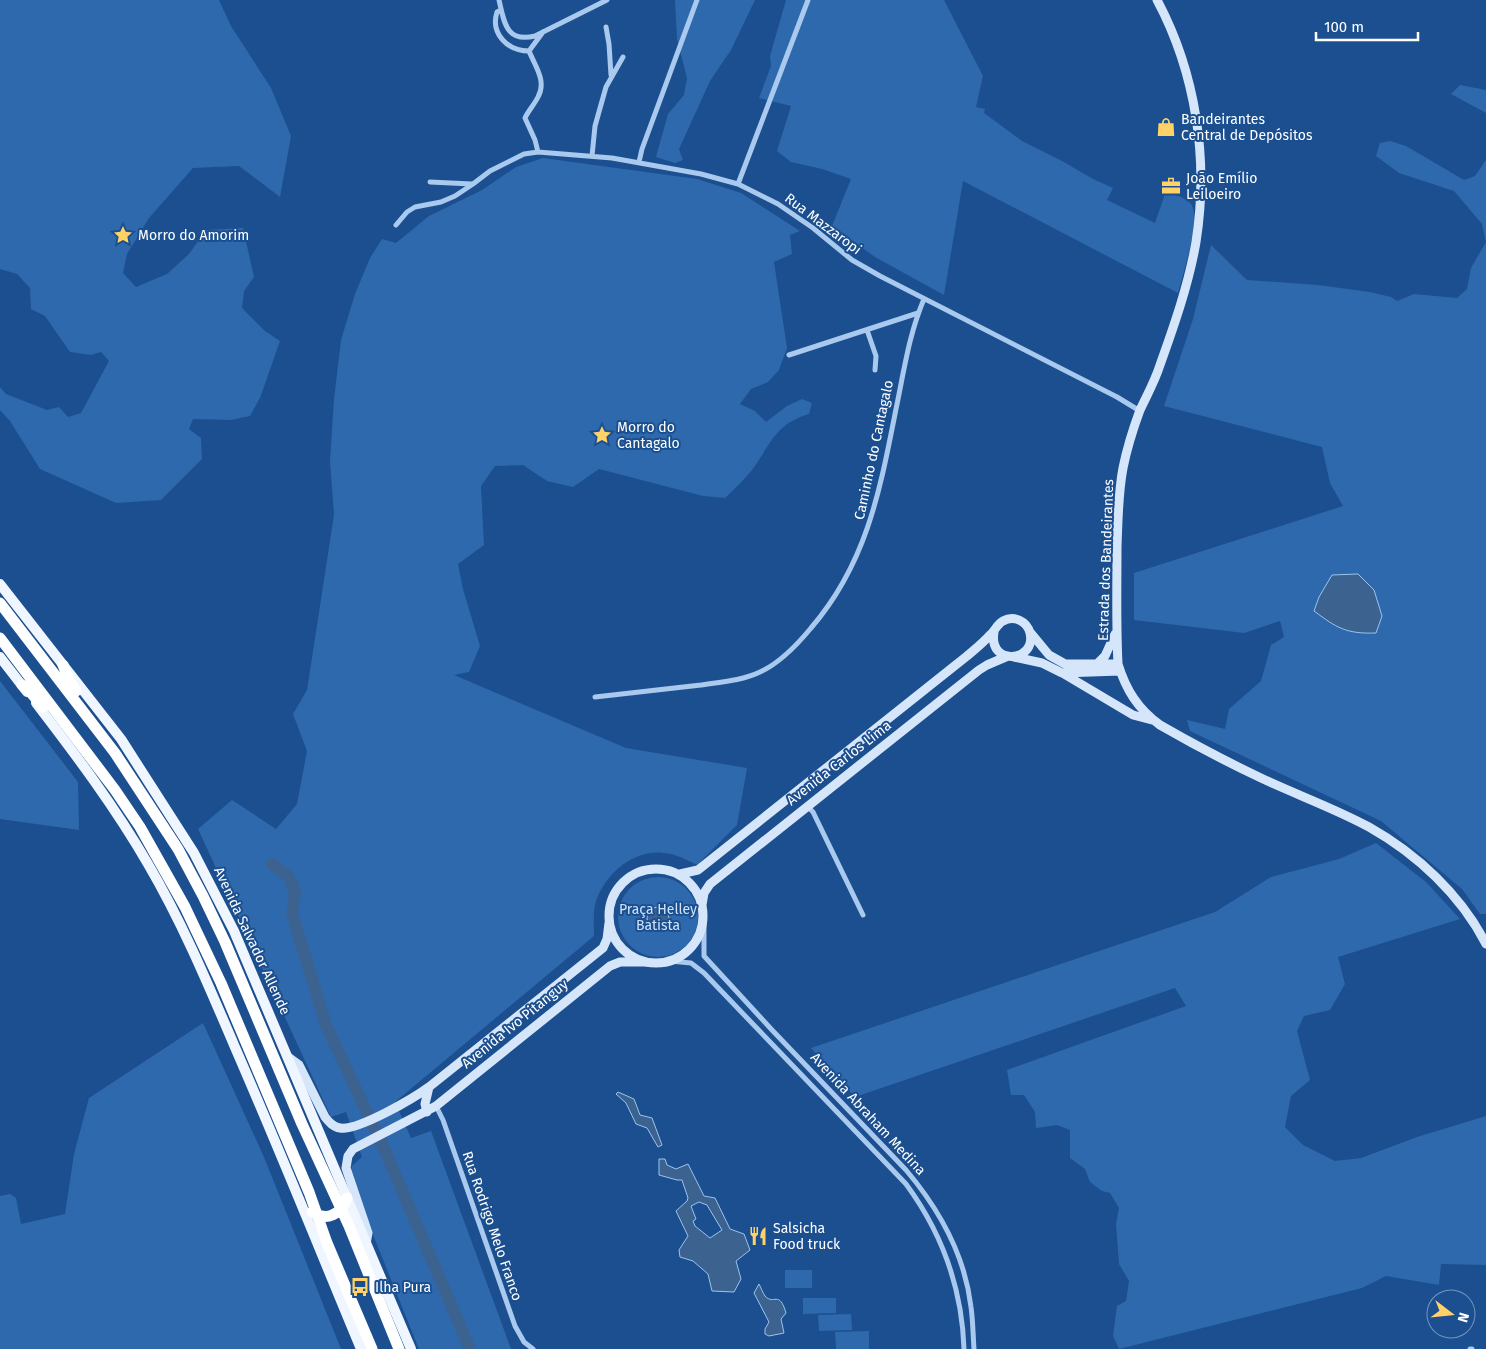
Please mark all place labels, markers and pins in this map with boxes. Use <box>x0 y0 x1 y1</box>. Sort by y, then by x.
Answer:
place label: Bandeirantes Central de Depósitos <box>1181 111 1313 144</box>
shop icon: Bandeirantes Central de Depósitos <box>1155 116 1177 138</box>
place label: João Emílio Leiloeiro <box>1186 170 1257 203</box>
office icon: João Emílio Leiloeiro <box>1160 175 1182 197</box>
place icon: Morro do Amorim <box>112 224 134 246</box>
place label: Morro do Amorim <box>138 227 249 244</box>
place label: Morro do Cantagalo <box>617 419 680 452</box>
place icon: Morro do Cantagalo <box>591 424 613 446</box>
place label: Salsicha Food truck <box>773 1220 841 1253</box>
restaurant icon: Salsicha Food truck <box>747 1225 769 1247</box>
bus stop icon: Ilha Pura <box>349 1276 371 1298</box>
place label: Ilha Pura <box>375 1279 431 1296</box>

